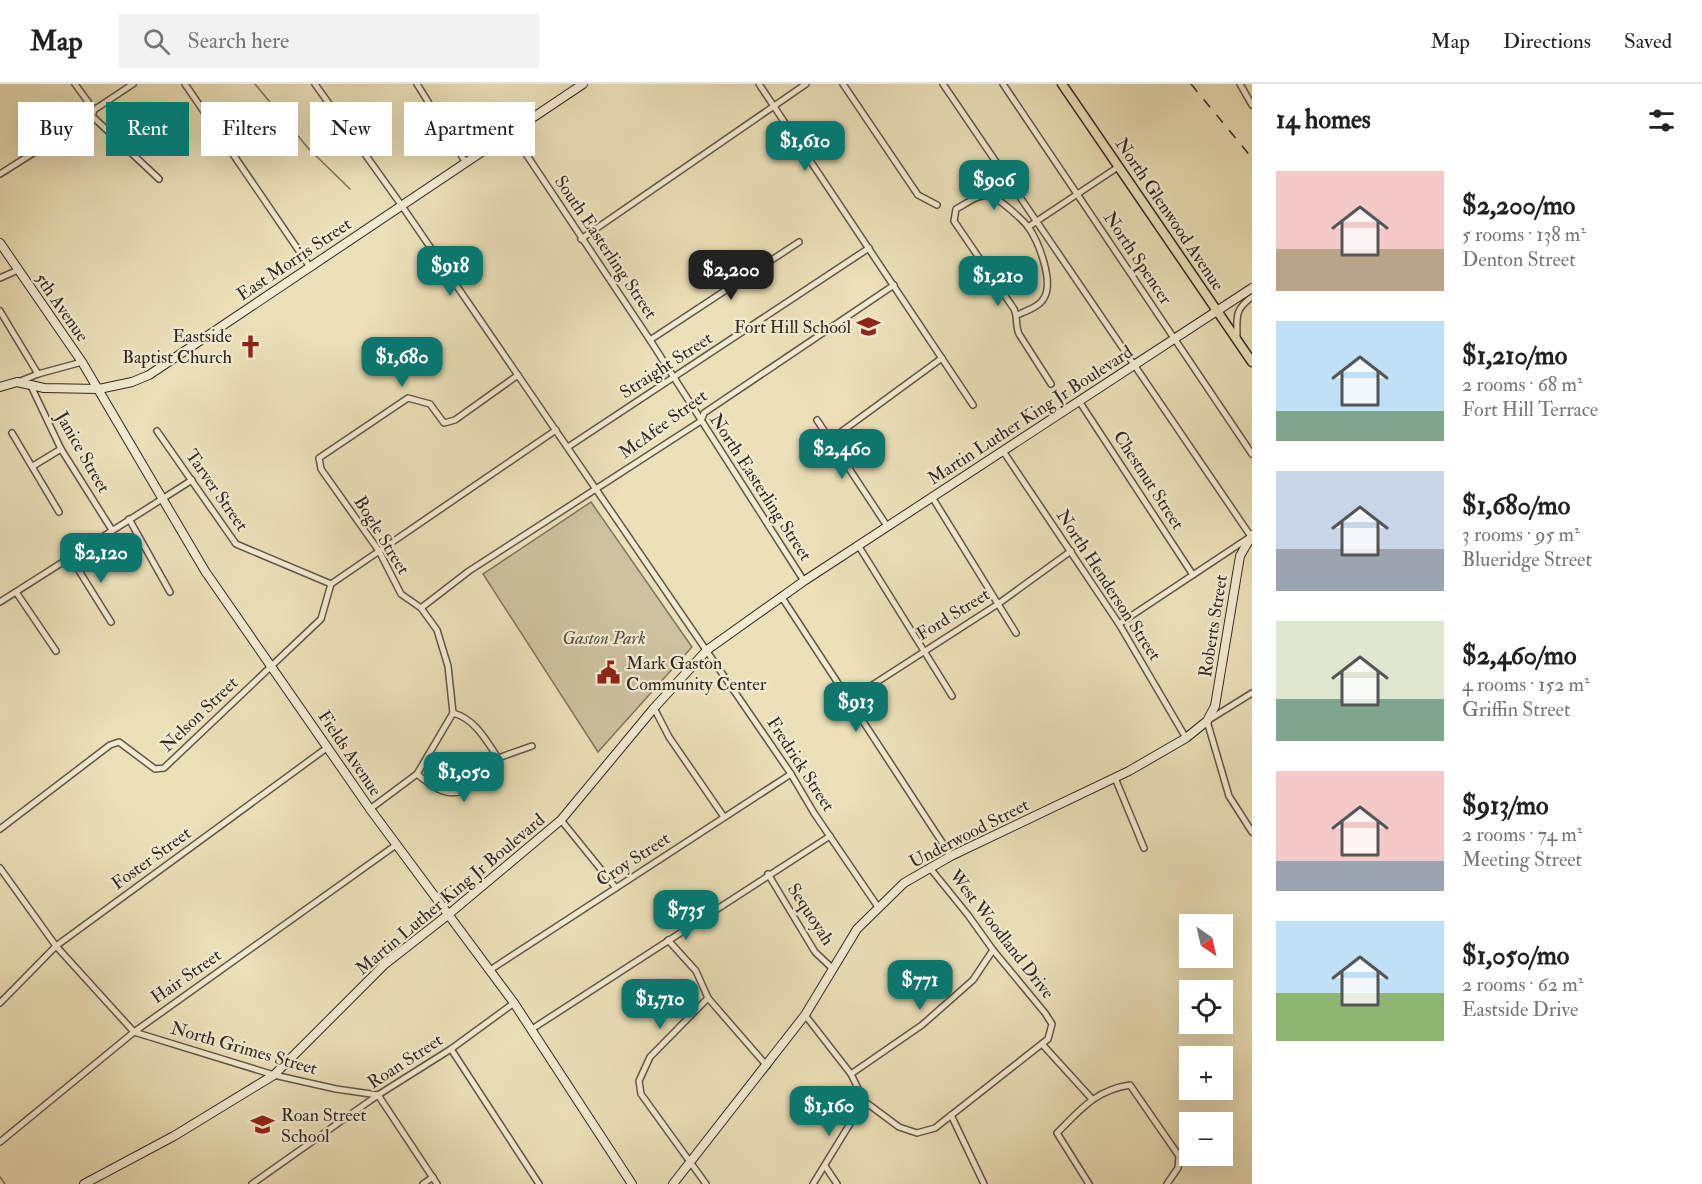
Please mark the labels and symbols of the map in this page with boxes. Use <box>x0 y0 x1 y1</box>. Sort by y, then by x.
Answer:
pin: $1,610 <box>756 121 854 172</box>
street label: North Glenwood Avenue <box>1110 133 1230 295</box>
pin: $906 <box>958 160 1030 211</box>
street label: South Easterling Street <box>549 171 662 324</box>
street label: North Spencer <box>1098 207 1177 310</box>
street label: East Morris Street <box>233 212 356 306</box>
pin: $918 <box>414 246 486 297</box>
pin: $2,200 <box>682 250 780 301</box>
pin: $1,210 <box>949 256 1047 307</box>
street label: 5th Avenue <box>29 268 94 347</box>
school or university icon: Fort Hill School <box>856 314 882 340</box>
place label: Fort Hill School <box>734 316 851 339</box>
place label: Eastside Baptist Church <box>122 325 233 369</box>
street label: Straight Street <box>616 327 717 404</box>
church icon: Eastside Baptist Church <box>237 333 263 359</box>
pin: $1,680 <box>353 337 451 388</box>
street label: Martin Luther King Jr Boulevard <box>923 340 1137 490</box>
street label: McAfee Street <box>615 385 712 464</box>
street label: Janice Street <box>50 407 115 497</box>
street label: North Easterling Street <box>704 409 817 566</box>
street label: Chestnut Street <box>1108 426 1189 534</box>
pin: $2,460 <box>793 429 891 480</box>
street label: Tarver Street <box>180 445 253 536</box>
street label: Bogle Street <box>348 492 415 579</box>
street label: North Henderson Street <box>1051 505 1166 665</box>
pin: $2,120 <box>52 533 150 584</box>
street label: Roberts Street <box>1194 573 1233 679</box>
street label: Ford Street <box>912 583 994 646</box>
park label: Gaston Park <box>562 627 646 650</box>
place label: Mark Gaston Community Center <box>626 652 767 696</box>
public building icon: Mark Gaston Community Center <box>595 660 621 686</box>
street label: Nelson Street <box>156 672 243 757</box>
pin: $913 <box>820 682 892 733</box>
street label: Fields Avenue <box>312 706 387 801</box>
street label: Fredrick Street <box>761 713 840 816</box>
pin: $1,050 <box>415 752 513 803</box>
street label: Underwood Street <box>905 793 1033 874</box>
street label: Martin Luther King Jr Boulevard <box>351 808 550 980</box>
street label: Foster Street <box>107 822 196 895</box>
street label: Croy Street <box>592 827 675 892</box>
street label: West Woodland Drive <box>943 864 1060 1004</box>
street label: Sequoyah <box>782 879 839 950</box>
pin: $735 <box>650 890 722 941</box>
north arrow <box>1179 914 1233 968</box>
street label: Hair Street <box>147 944 226 1009</box>
pin: $771 <box>884 960 956 1011</box>
pin: $1,710 <box>611 979 709 1030</box>
street label: North Grimes Street <box>168 1017 320 1080</box>
street label: Roan Street <box>363 1028 447 1094</box>
pin: $1,160 <box>780 1086 878 1137</box>
place label: Roan Street School <box>281 1104 366 1148</box>
school or university icon: Roan Street School <box>250 1112 276 1138</box>

